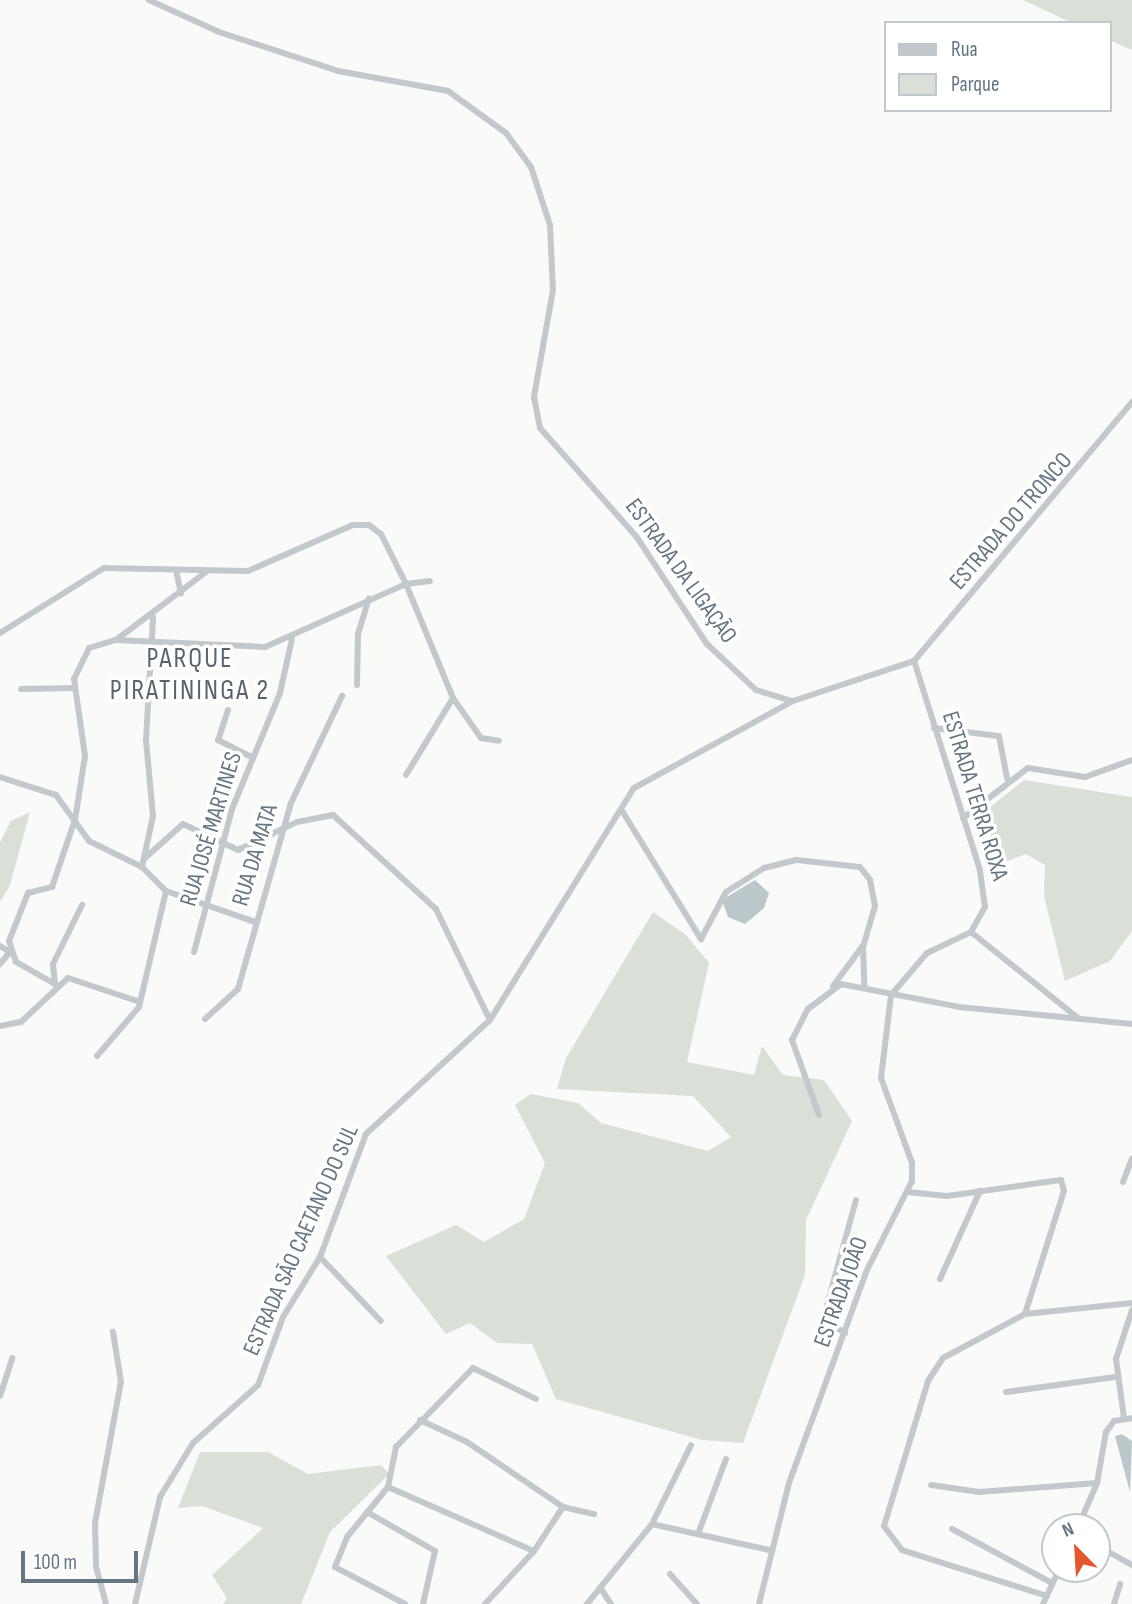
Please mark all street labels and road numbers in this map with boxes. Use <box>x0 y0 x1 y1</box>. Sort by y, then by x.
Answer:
street label: ESTRADA DO TRONCO <box>944 447 1078 595</box>
street label: ESTRADA DA LIGAÇÃO <box>619 493 743 649</box>
street label: ESTRADA TERRA ROXA <box>936 708 1014 884</box>
street label: RUA JOSÉ MARTINES <box>174 748 248 910</box>
street label: RUA DA MATA <box>226 801 284 909</box>
street label: ESTRADA SÃO CAETANO DO SUL <box>237 1120 365 1360</box>
street label: ESTRADA JOÃO <box>808 1233 874 1351</box>

